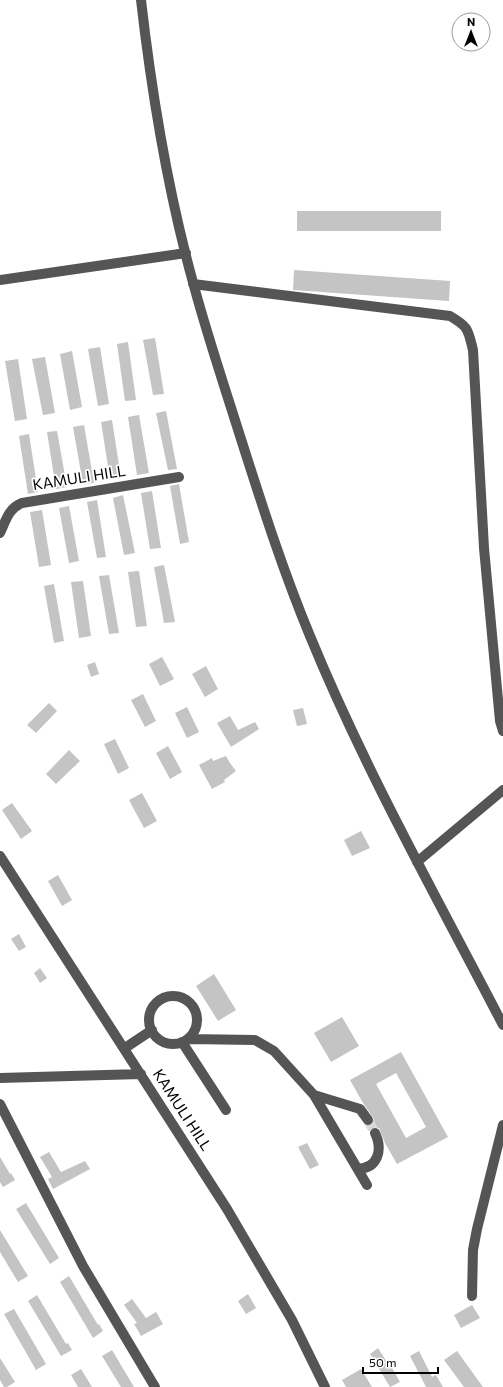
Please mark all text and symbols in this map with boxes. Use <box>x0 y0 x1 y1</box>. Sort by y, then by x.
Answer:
north arrow <box>451 12 491 52</box>
text: N <box>467 15 475 28</box>
street label: KAMULI HILL <box>31 461 127 493</box>
street label: KAMULI HILL <box>150 1065 216 1154</box>
scale bar <box>363 1349 438 1375</box>
text: 50 m <box>369 1355 397 1369</box>

